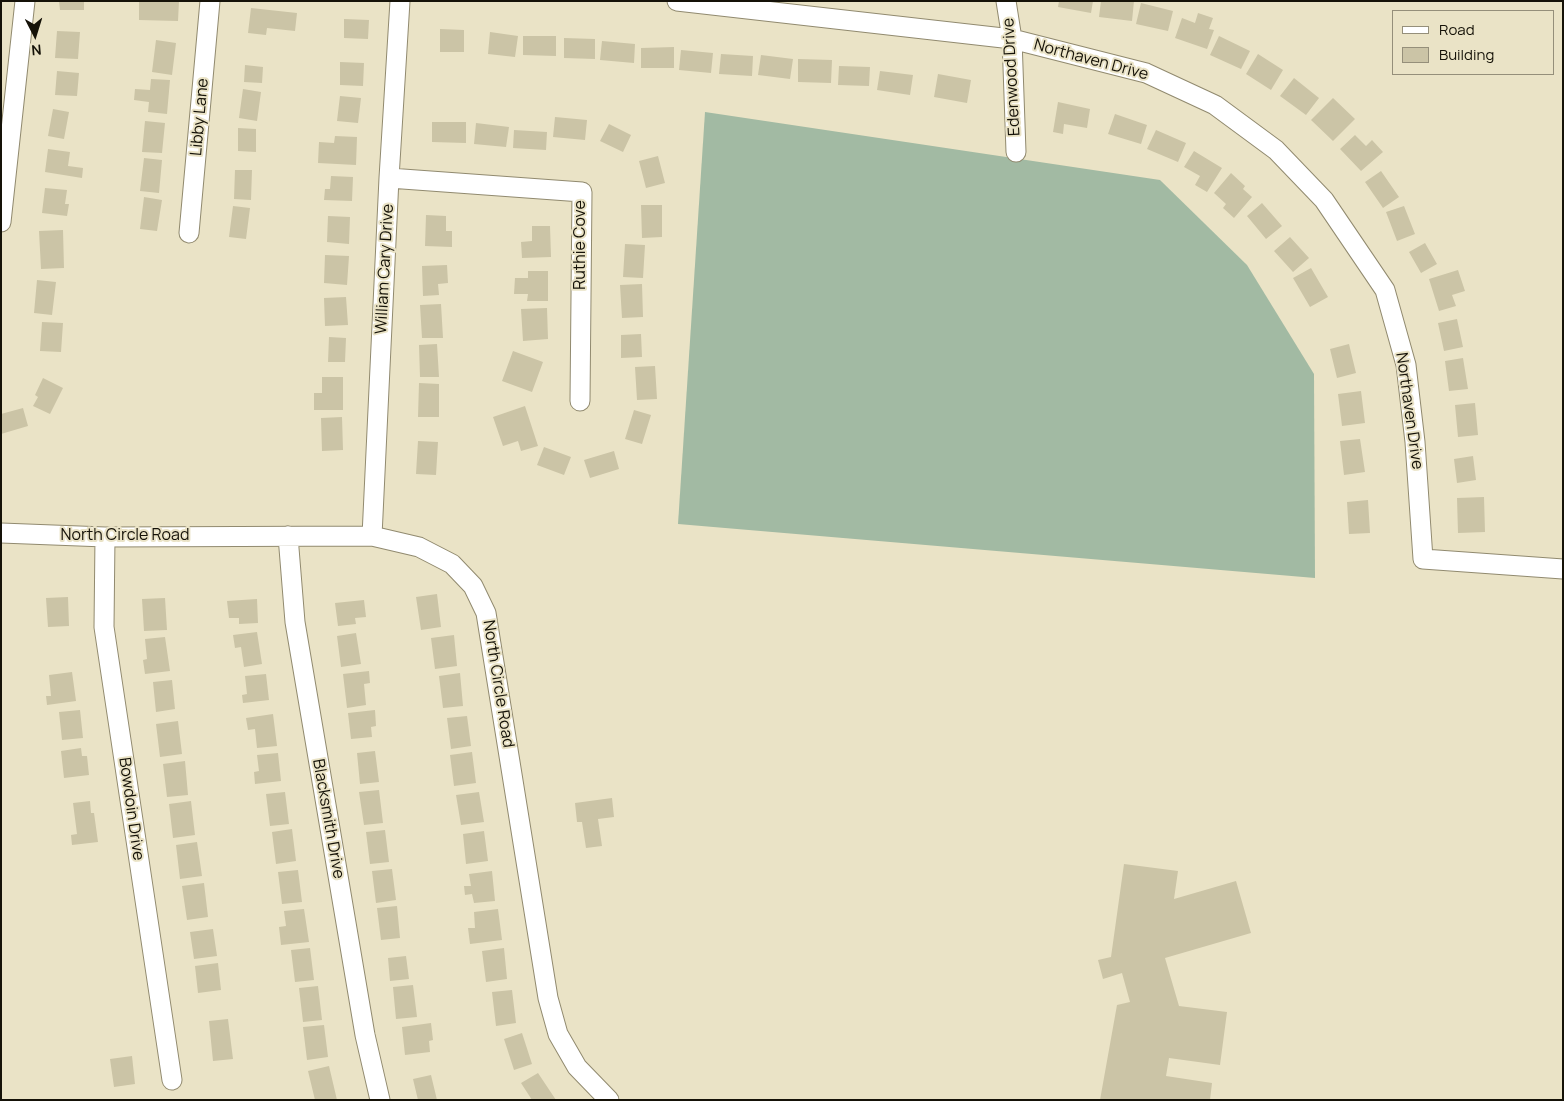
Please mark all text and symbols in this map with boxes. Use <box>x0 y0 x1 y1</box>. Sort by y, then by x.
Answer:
north arrow <box>10 10 60 60</box>
legend <box>1392 10 1554 75</box>
street label: Edenwood Drive <box>999 17 1025 137</box>
text: Road <box>1439 19 1475 40</box>
street label: Northaven Drive <box>1032 35 1150 85</box>
text: N <box>31 41 42 60</box>
text: Building <box>1439 44 1494 65</box>
street label: Libby Lane <box>187 77 213 157</box>
street label: Ruthie Cove <box>571 200 591 290</box>
street label: William Cary Drive <box>372 203 398 335</box>
street label: Northaven Drive <box>1391 351 1427 471</box>
street label: North Circle Road <box>61 526 189 546</box>
street label: North Circle Road <box>478 619 518 749</box>
street label: Bowdoin Drive <box>114 756 148 862</box>
street label: Blacksmith Drive <box>308 758 348 880</box>

